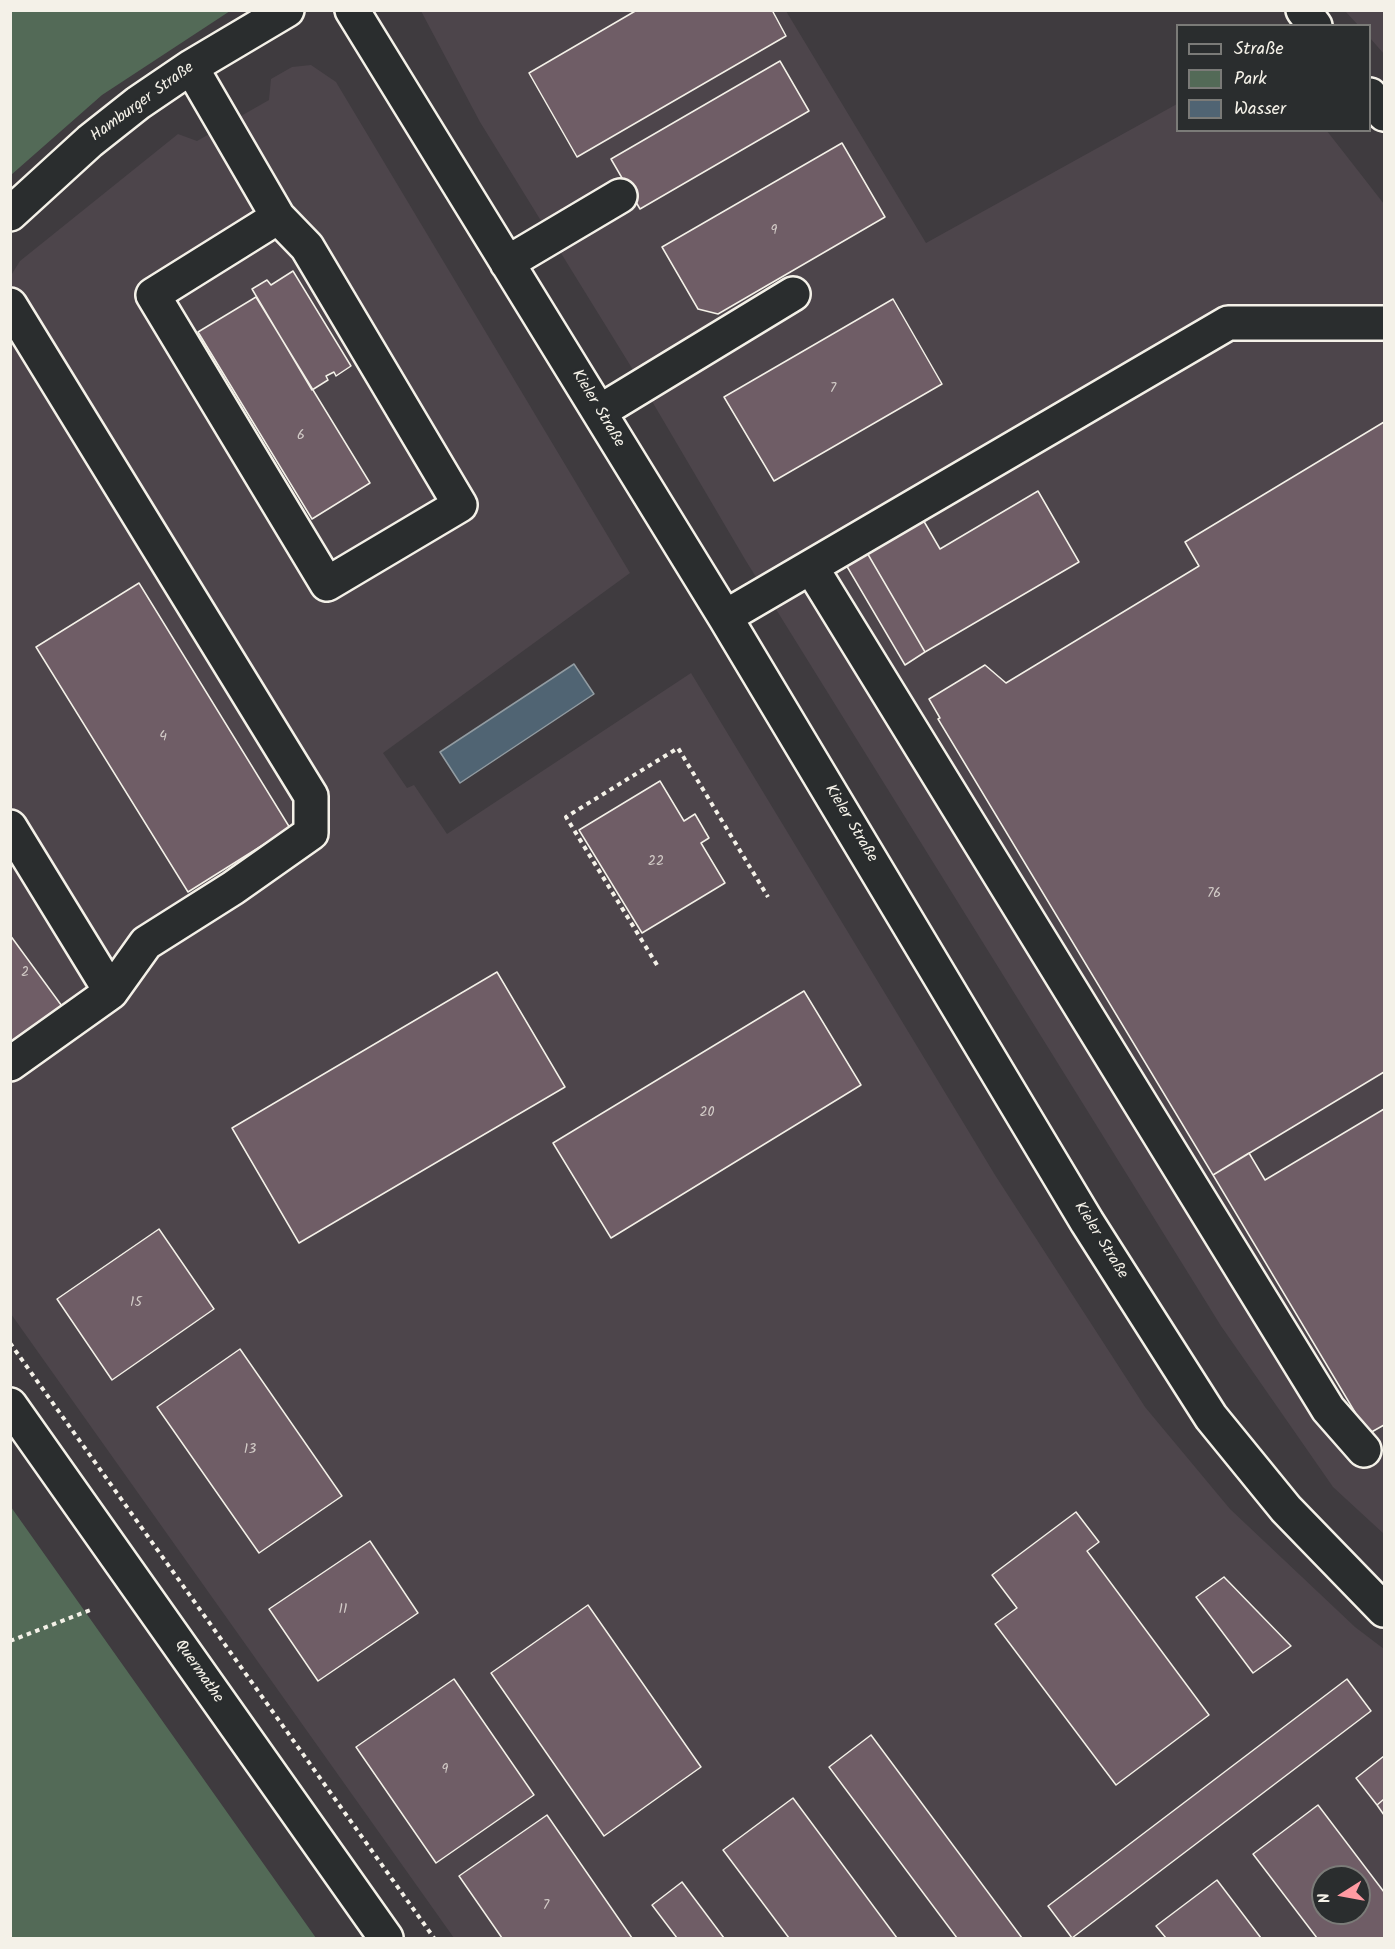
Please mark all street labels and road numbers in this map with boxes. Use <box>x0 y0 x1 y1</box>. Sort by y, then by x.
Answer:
street label: Hamburger Straße <box>88 59 198 147</box>
street label: Kieler Straße <box>566 367 628 451</box>
street label: Kieler Straße <box>819 782 881 866</box>
street label: Kieler Straße <box>1069 1199 1131 1283</box>
street label: Quermathe <box>169 1637 227 1707</box>

